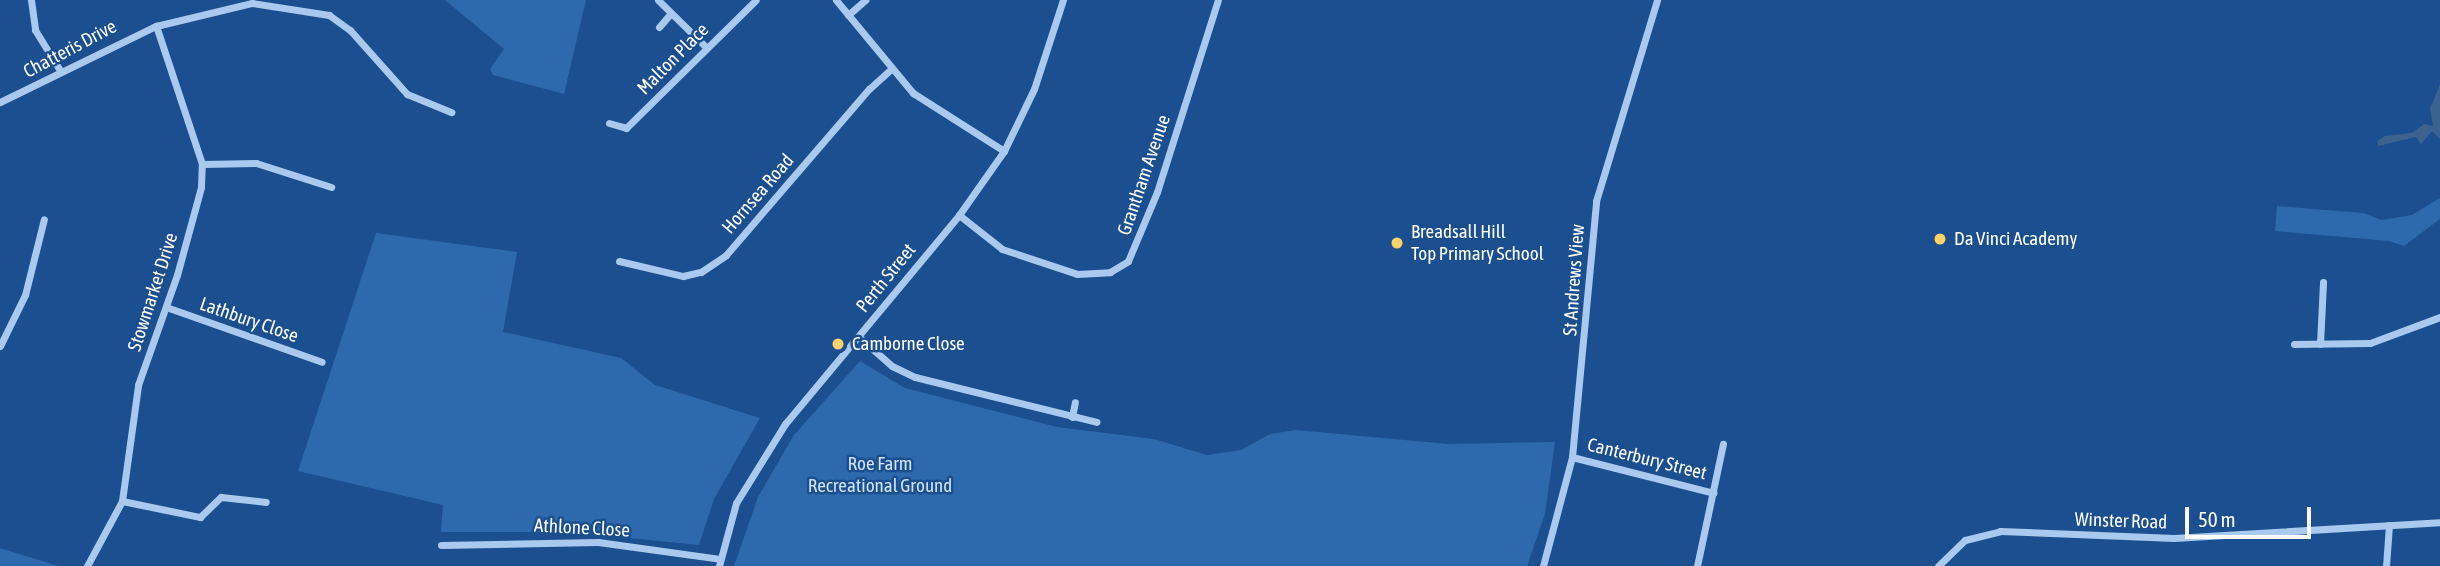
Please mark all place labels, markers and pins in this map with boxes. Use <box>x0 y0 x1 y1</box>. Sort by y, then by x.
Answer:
place label: Breadsall Hill Top Primary School <box>1411 221 1544 265</box>
place label: Da Vinci Academy <box>1954 228 2077 250</box>
marker: Da Vinci Academy <box>1932 231 1948 247</box>
marker: Breadsall Hill Top Primary School <box>1389 235 1405 251</box>
place label: Camborne Close <box>852 333 965 355</box>
marker: Camborne Close <box>830 336 846 352</box>

